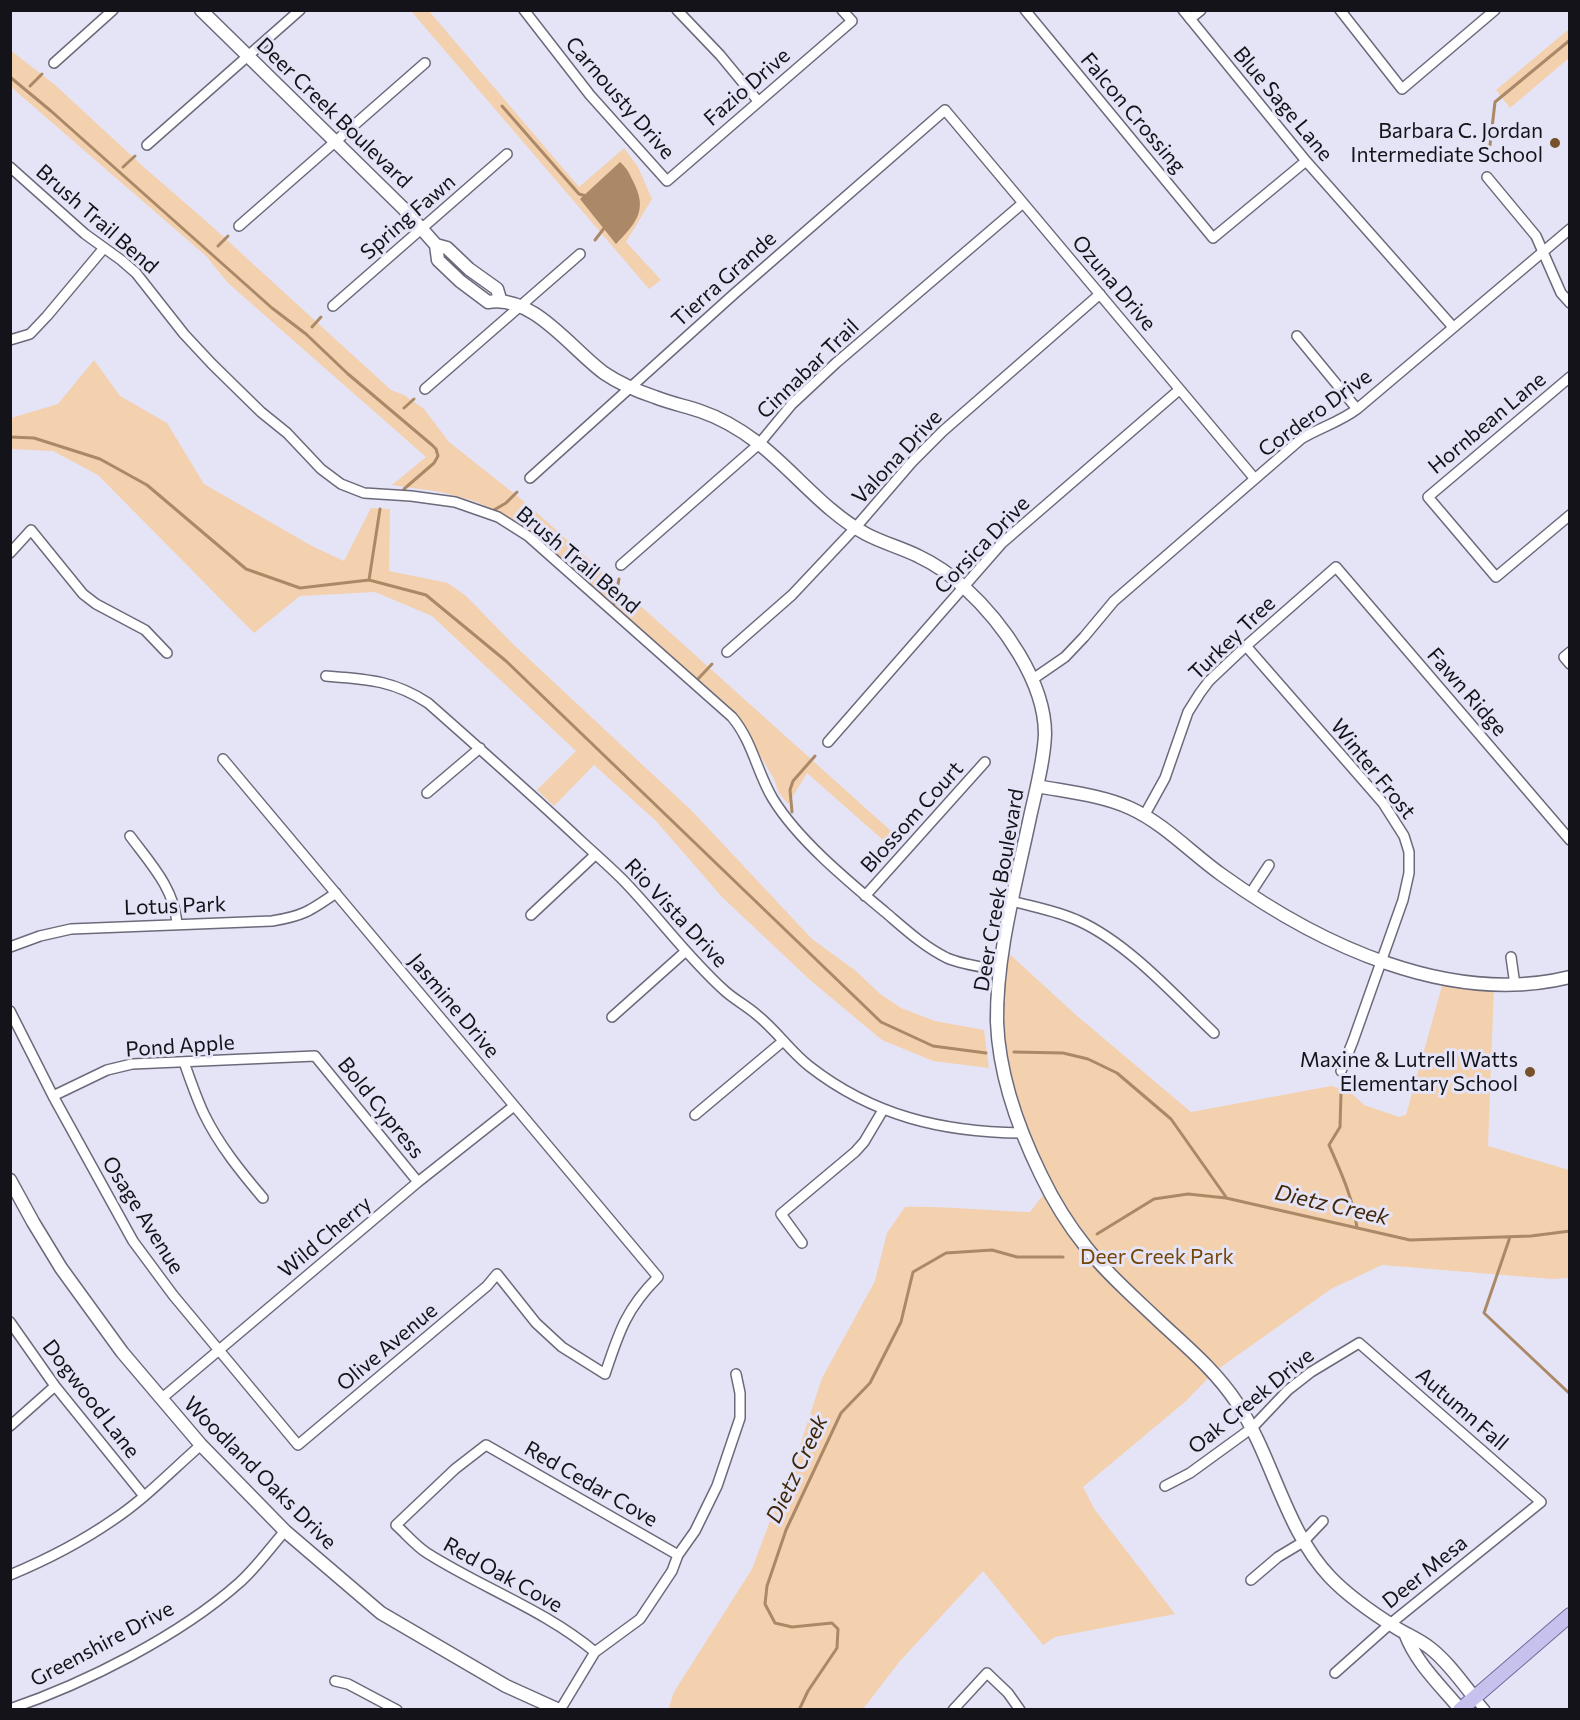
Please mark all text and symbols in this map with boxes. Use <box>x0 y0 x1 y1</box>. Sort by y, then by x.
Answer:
street label: Deer Creek Boulevard <box>251 32 417 194</box>
street label: Carnousty Drive <box>560 32 680 164</box>
street label: Blue Sage Lane <box>1228 42 1338 166</box>
street label: Fazio Drive <box>699 43 795 131</box>
street label: Falcon Crossing <box>1075 48 1191 178</box>
place label: Barbara C. Jordan Intermediate School <box>1351 118 1543 168</box>
marker: Barbara C. Jordan Intermediate School <box>1548 136 1562 150</box>
street label: Brush Trail Bend <box>31 159 163 279</box>
street label: Spring Fawn <box>356 169 460 265</box>
street label: Tierra Grande <box>667 226 781 332</box>
street label: Ozuna Drive <box>1067 230 1161 336</box>
street label: Cinnabar Trail <box>752 314 864 424</box>
street label: Cordero Drive <box>1254 364 1376 462</box>
street label: Hornbean Lane <box>1423 367 1551 479</box>
street label: Valona Drive <box>847 405 947 509</box>
street label: Corsica Drive <box>929 491 1035 599</box>
street label: Brush Trail Bend <box>511 501 645 619</box>
street label: Turkey Tree <box>1184 591 1280 685</box>
street label: Fawn Ridge <box>1422 643 1512 741</box>
street label: Winter Frost <box>1325 714 1421 824</box>
street label: Blossom Court <box>856 756 968 878</box>
street label: Deer Creek Boulevard <box>969 787 1029 993</box>
street label: Rio Vista Drive <box>619 853 733 973</box>
street label: Lotus Park <box>123 892 227 920</box>
street label: Jasmine Drive <box>403 949 505 1063</box>
street label: Pond Apple <box>125 1030 235 1062</box>
place label: Maxine & Lutrell Watts Elementary School <box>1300 1047 1518 1097</box>
street label: Bold Cypress <box>332 1052 430 1164</box>
marker: Maxine & Lutrell Watts Elementary School <box>1523 1065 1537 1079</box>
street label: Osage Avenue <box>97 1152 189 1278</box>
water label: Dietz Creek <box>1272 1179 1392 1231</box>
street label: Wild Cherry <box>273 1191 377 1283</box>
park label: Deer Creek Park <box>1080 1244 1234 1270</box>
street label: Olive Avenue <box>332 1298 442 1396</box>
street label: Dogwood Lane <box>37 1335 145 1463</box>
street label: Oak Creek Drive <box>1183 1343 1319 1459</box>
street label: Autumn Fall <box>1411 1362 1513 1456</box>
street label: Woodland Oaks Drive <box>178 1391 342 1555</box>
water label: Dietz Creek <box>761 1411 833 1527</box>
street label: Red Cedar Cove <box>520 1436 662 1532</box>
street label: Deer Mesa <box>1378 1530 1472 1614</box>
street label: Red Oak Cove <box>439 1532 567 1618</box>
street label: Greenshire Drive <box>26 1596 178 1692</box>

